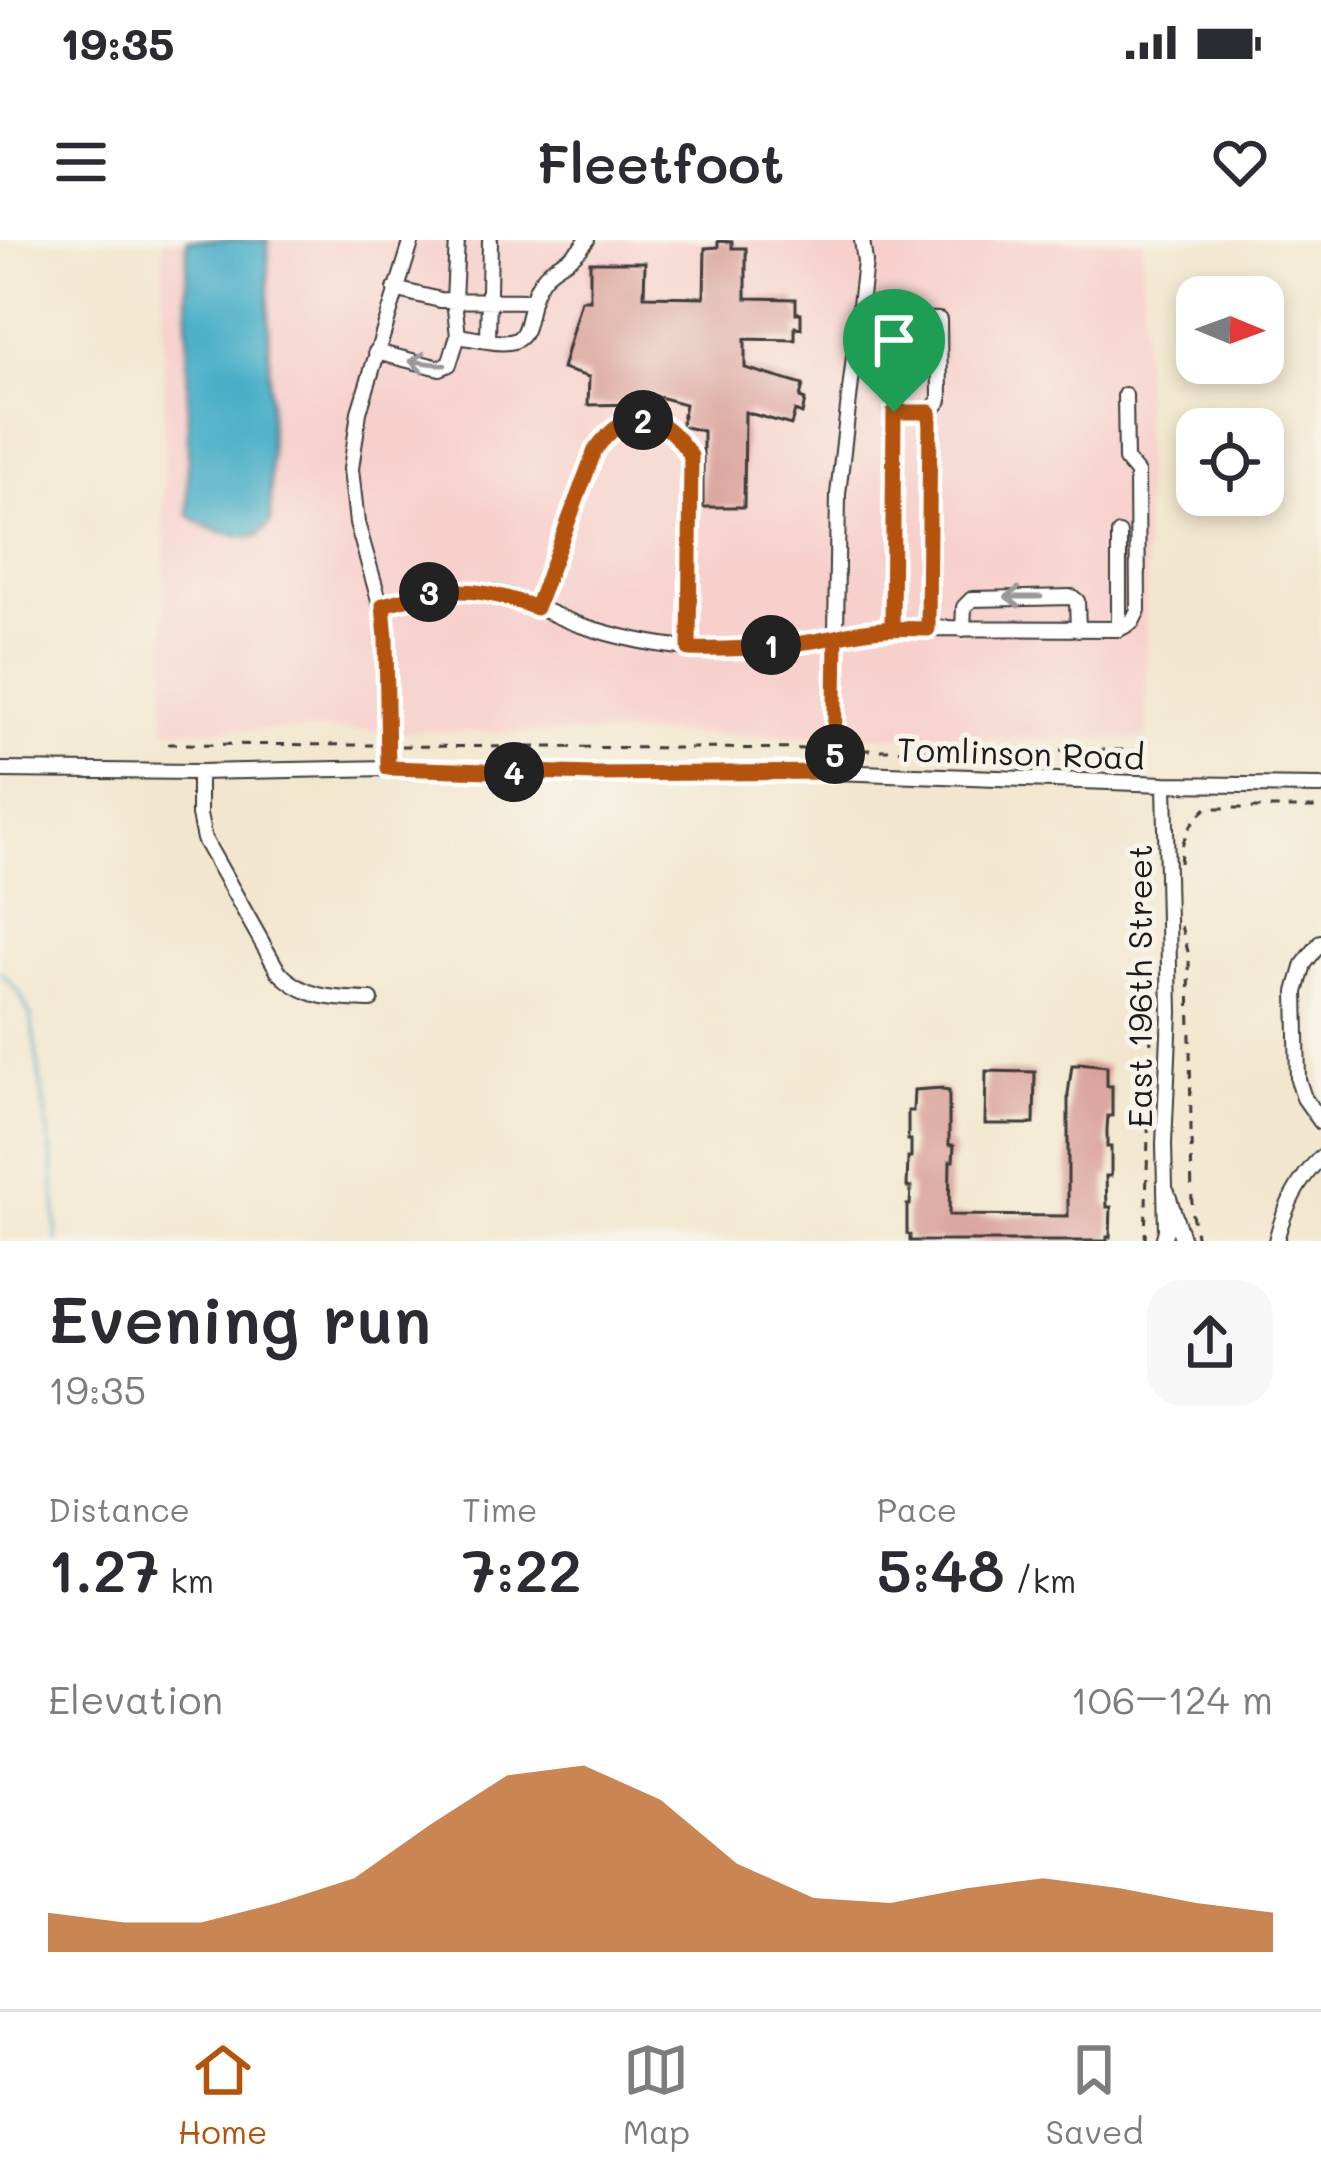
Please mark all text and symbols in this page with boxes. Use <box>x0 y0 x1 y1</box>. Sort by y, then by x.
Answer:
text: 19:35 <box>60 13 175 71</box>
text: Fleetfoot <box>537 127 784 198</box>
icon: menu <box>48 129 114 195</box>
icon: heart <box>1207 129 1273 195</box>
north arrow <box>1176 276 1284 384</box>
map controls <box>1176 276 1284 516</box>
pin <box>843 289 945 412</box>
icon: arrive <box>861 307 927 373</box>
one-way arrow <box>408 351 447 373</box>
pin: 2 <box>613 390 673 450</box>
text: 2 <box>634 398 652 441</box>
button: locate <box>1176 408 1284 516</box>
pin: 3 <box>399 562 459 622</box>
text: 3 <box>419 570 439 613</box>
one-way arrow <box>1004 586 1043 608</box>
pin: 1 <box>741 615 801 675</box>
text: 1 <box>764 623 778 666</box>
pin: 5 <box>805 724 865 784</box>
street label: Tomlinson Road <box>897 726 1145 778</box>
text: 5 <box>825 732 845 775</box>
pin: 4 <box>484 742 544 802</box>
text: 4 <box>504 750 524 793</box>
street label: East 196th Street <box>1117 844 1160 1128</box>
text: Evening run <box>48 1275 431 1361</box>
button: share <box>1147 1280 1273 1406</box>
text: 19:35 <box>48 1363 146 1414</box>
text: Distance <box>48 1487 190 1530</box>
text: Time <box>462 1487 538 1530</box>
text: Pace <box>877 1487 957 1530</box>
text: 1.27 <box>48 1530 160 1608</box>
text: 7:22 <box>462 1530 582 1608</box>
text: 5:48 <box>877 1530 1005 1608</box>
text: km <box>160 1558 214 1601</box>
text: /km <box>1005 1558 1076 1601</box>
text: Elevation <box>48 1673 223 1724</box>
text: 106–124 m <box>1070 1673 1273 1724</box>
tab: Home <box>178 2037 267 2152</box>
tab: Map <box>623 2037 690 2152</box>
tab: Saved <box>1045 2037 1143 2152</box>

